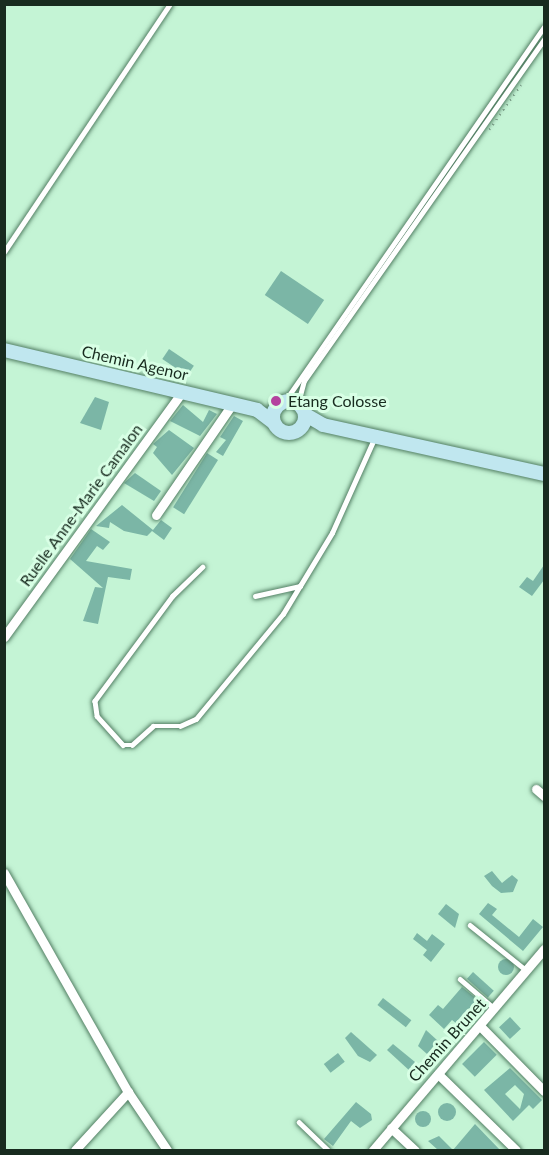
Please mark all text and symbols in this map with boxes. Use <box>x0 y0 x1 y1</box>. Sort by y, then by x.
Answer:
street label: Chemin Agenor <box>80 341 190 385</box>
place label: Etang Colosse <box>288 391 387 411</box>
marker: Etang Colosse <box>269 394 283 408</box>
street label: Ruelle Anne-Marie Camalon <box>15 420 147 590</box>
street label: Chemin Brunet <box>404 994 490 1086</box>

